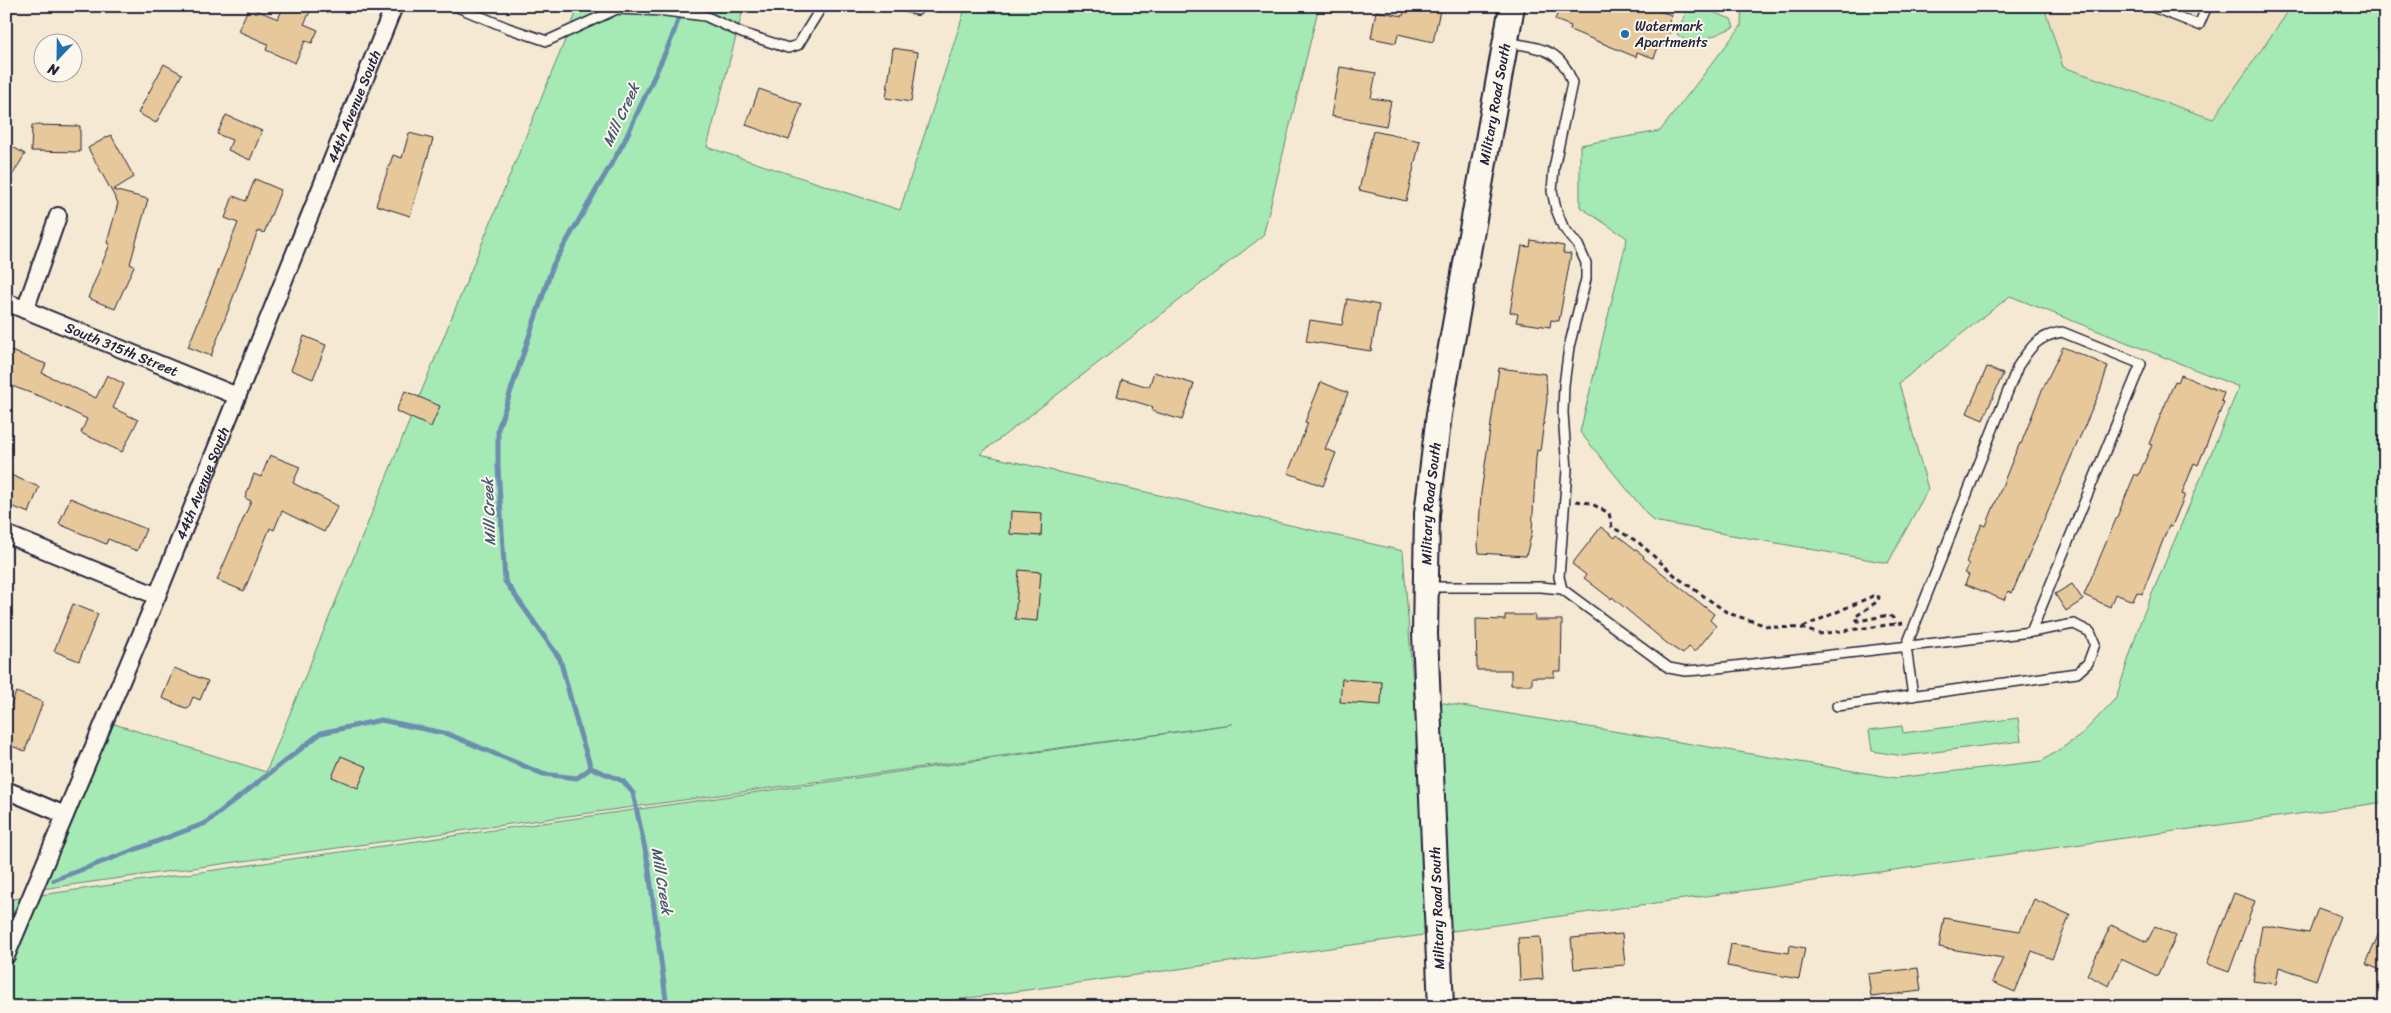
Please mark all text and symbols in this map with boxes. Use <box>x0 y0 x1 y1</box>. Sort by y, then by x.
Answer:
place label: Watermark Apartments <box>1634 14 1708 55</box>
marker: Watermark Apartments <box>1619 28 1631 40</box>
north arrow <box>32 32 82 82</box>
street label: Military Road South <box>1472 41 1518 167</box>
street label: 44th Avenue South <box>320 46 388 167</box>
text: N <box>44 56 63 83</box>
water label: Mill Creek <box>595 77 648 151</box>
street label: South 315th Street <box>61 315 182 384</box>
street label: 44th Avenue South <box>169 423 237 544</box>
street label: Military Road South <box>1414 441 1448 565</box>
water label: Mill Creek <box>475 476 503 546</box>
water label: Mill Creek <box>644 846 680 918</box>
street label: Military Road South <box>1423 846 1452 970</box>

